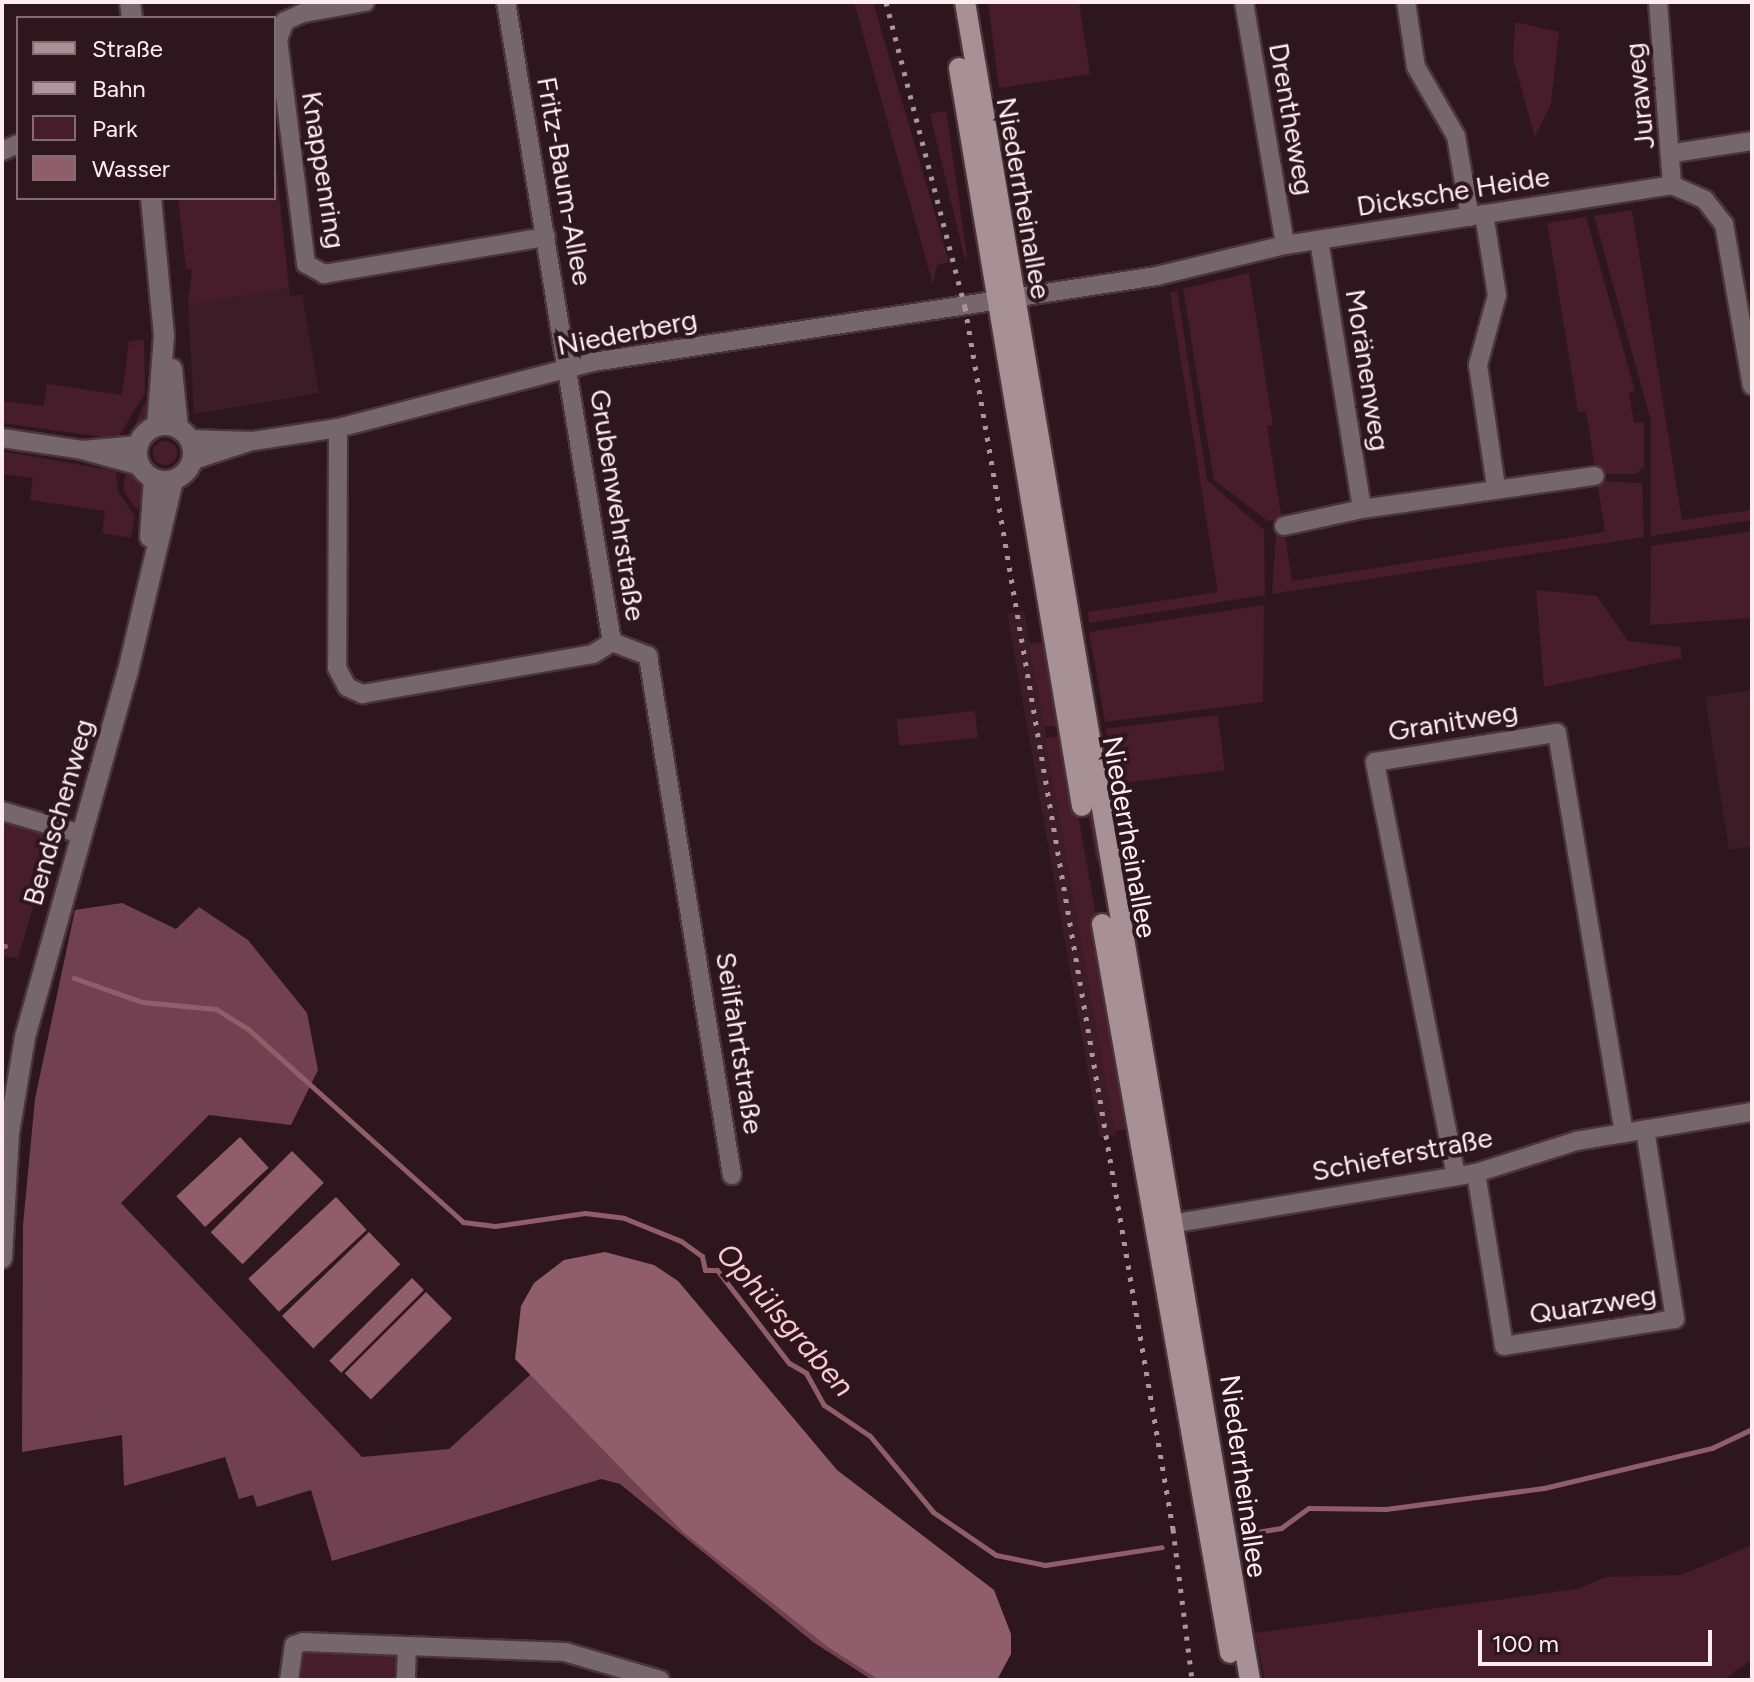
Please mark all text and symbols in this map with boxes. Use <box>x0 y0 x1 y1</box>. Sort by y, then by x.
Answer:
legend <box>16 16 276 200</box>
text: Straße <box>92 34 163 63</box>
street label: Drentheweg <box>1262 40 1322 198</box>
street label: Juraweg <box>1617 41 1661 151</box>
text: Bahn <box>92 74 146 103</box>
street label: Fritz-Baum-Allee <box>530 74 600 288</box>
street label: Knappenring <box>295 89 353 251</box>
street label: Niederrheinallee <box>990 94 1058 302</box>
text: Park <box>92 114 138 143</box>
text: Wasser <box>92 154 170 183</box>
street label: Dicksche Heide <box>1354 159 1552 223</box>
street label: Moränenweg <box>1339 287 1397 453</box>
street label: Niederberg <box>554 302 700 362</box>
street label: Grubenwehrstraße <box>583 387 653 623</box>
street label: Granitweg <box>1386 694 1520 748</box>
street label: Bendschenweg <box>15 715 101 909</box>
street label: Niederrheinallee <box>1096 733 1164 941</box>
street label: Seilfahrtstraße <box>709 950 771 1136</box>
street label: Schieferstraße <box>1309 1120 1495 1188</box>
water label: Ophülsgraben <box>709 1236 861 1404</box>
street label: Quarzweg <box>1527 1277 1659 1331</box>
street label: Niederrheinallee <box>1213 1373 1275 1579</box>
scale bar <box>1482 1614 1716 1664</box>
text: 100 m <box>1492 1629 1559 1658</box>

